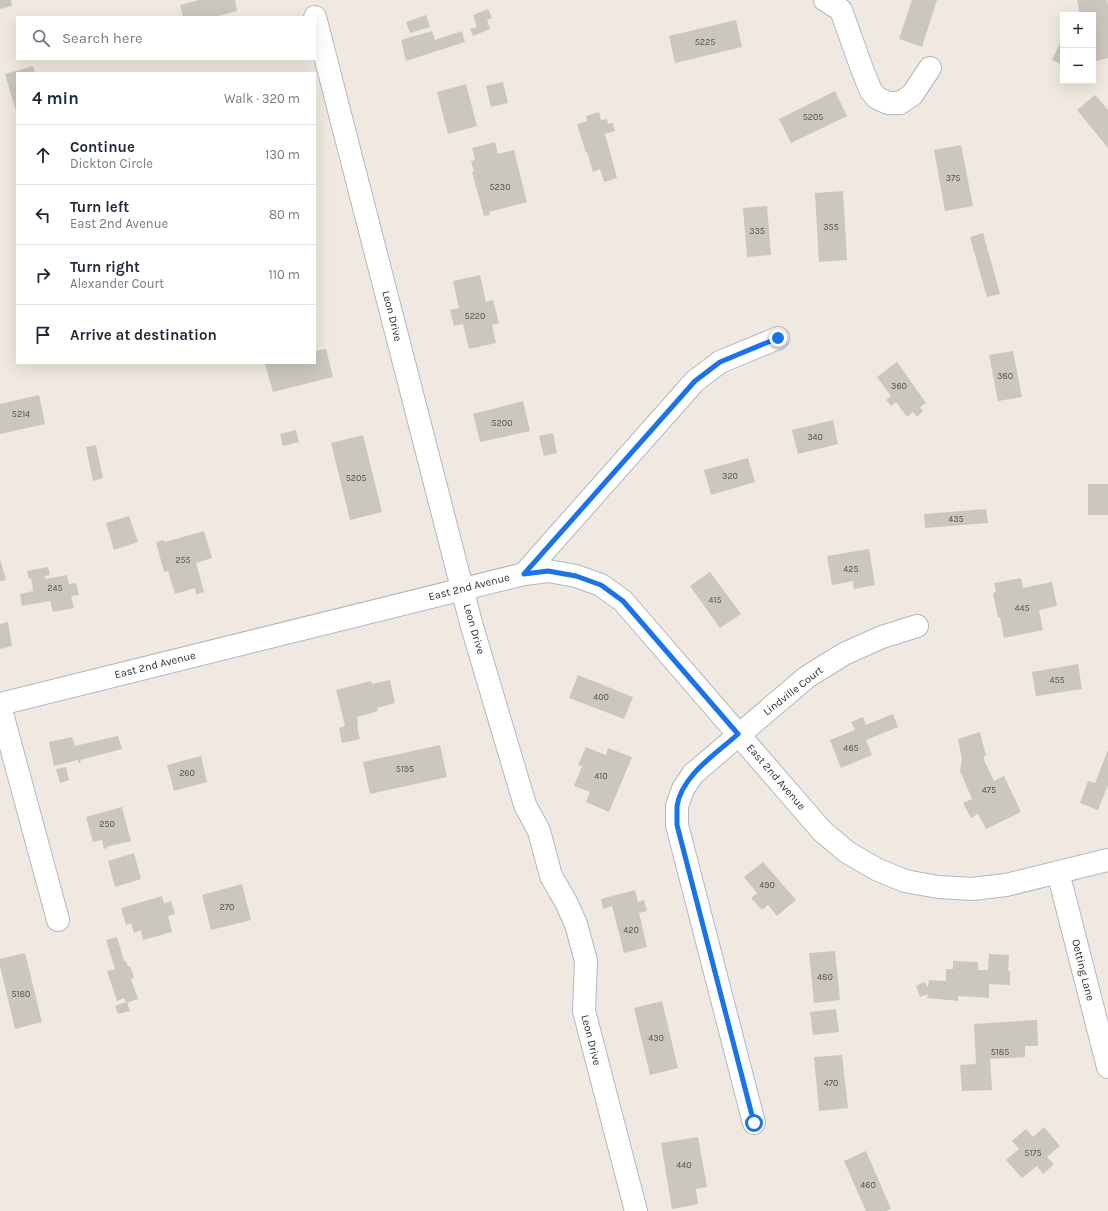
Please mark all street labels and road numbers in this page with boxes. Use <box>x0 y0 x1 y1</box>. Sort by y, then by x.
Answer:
street label: Leon Drive <box>379 289 405 343</box>
street label: East 2nd Avenue <box>427 571 511 603</box>
street label: Leon Drive <box>461 602 487 656</box>
street label: East 2nd Avenue <box>113 649 197 681</box>
street label: Lindville Court <box>760 664 826 718</box>
street label: East 2nd Avenue <box>744 741 808 813</box>
street label: Oetting Lane <box>1069 938 1097 1003</box>
street label: Leon Drive <box>578 1013 604 1067</box>

